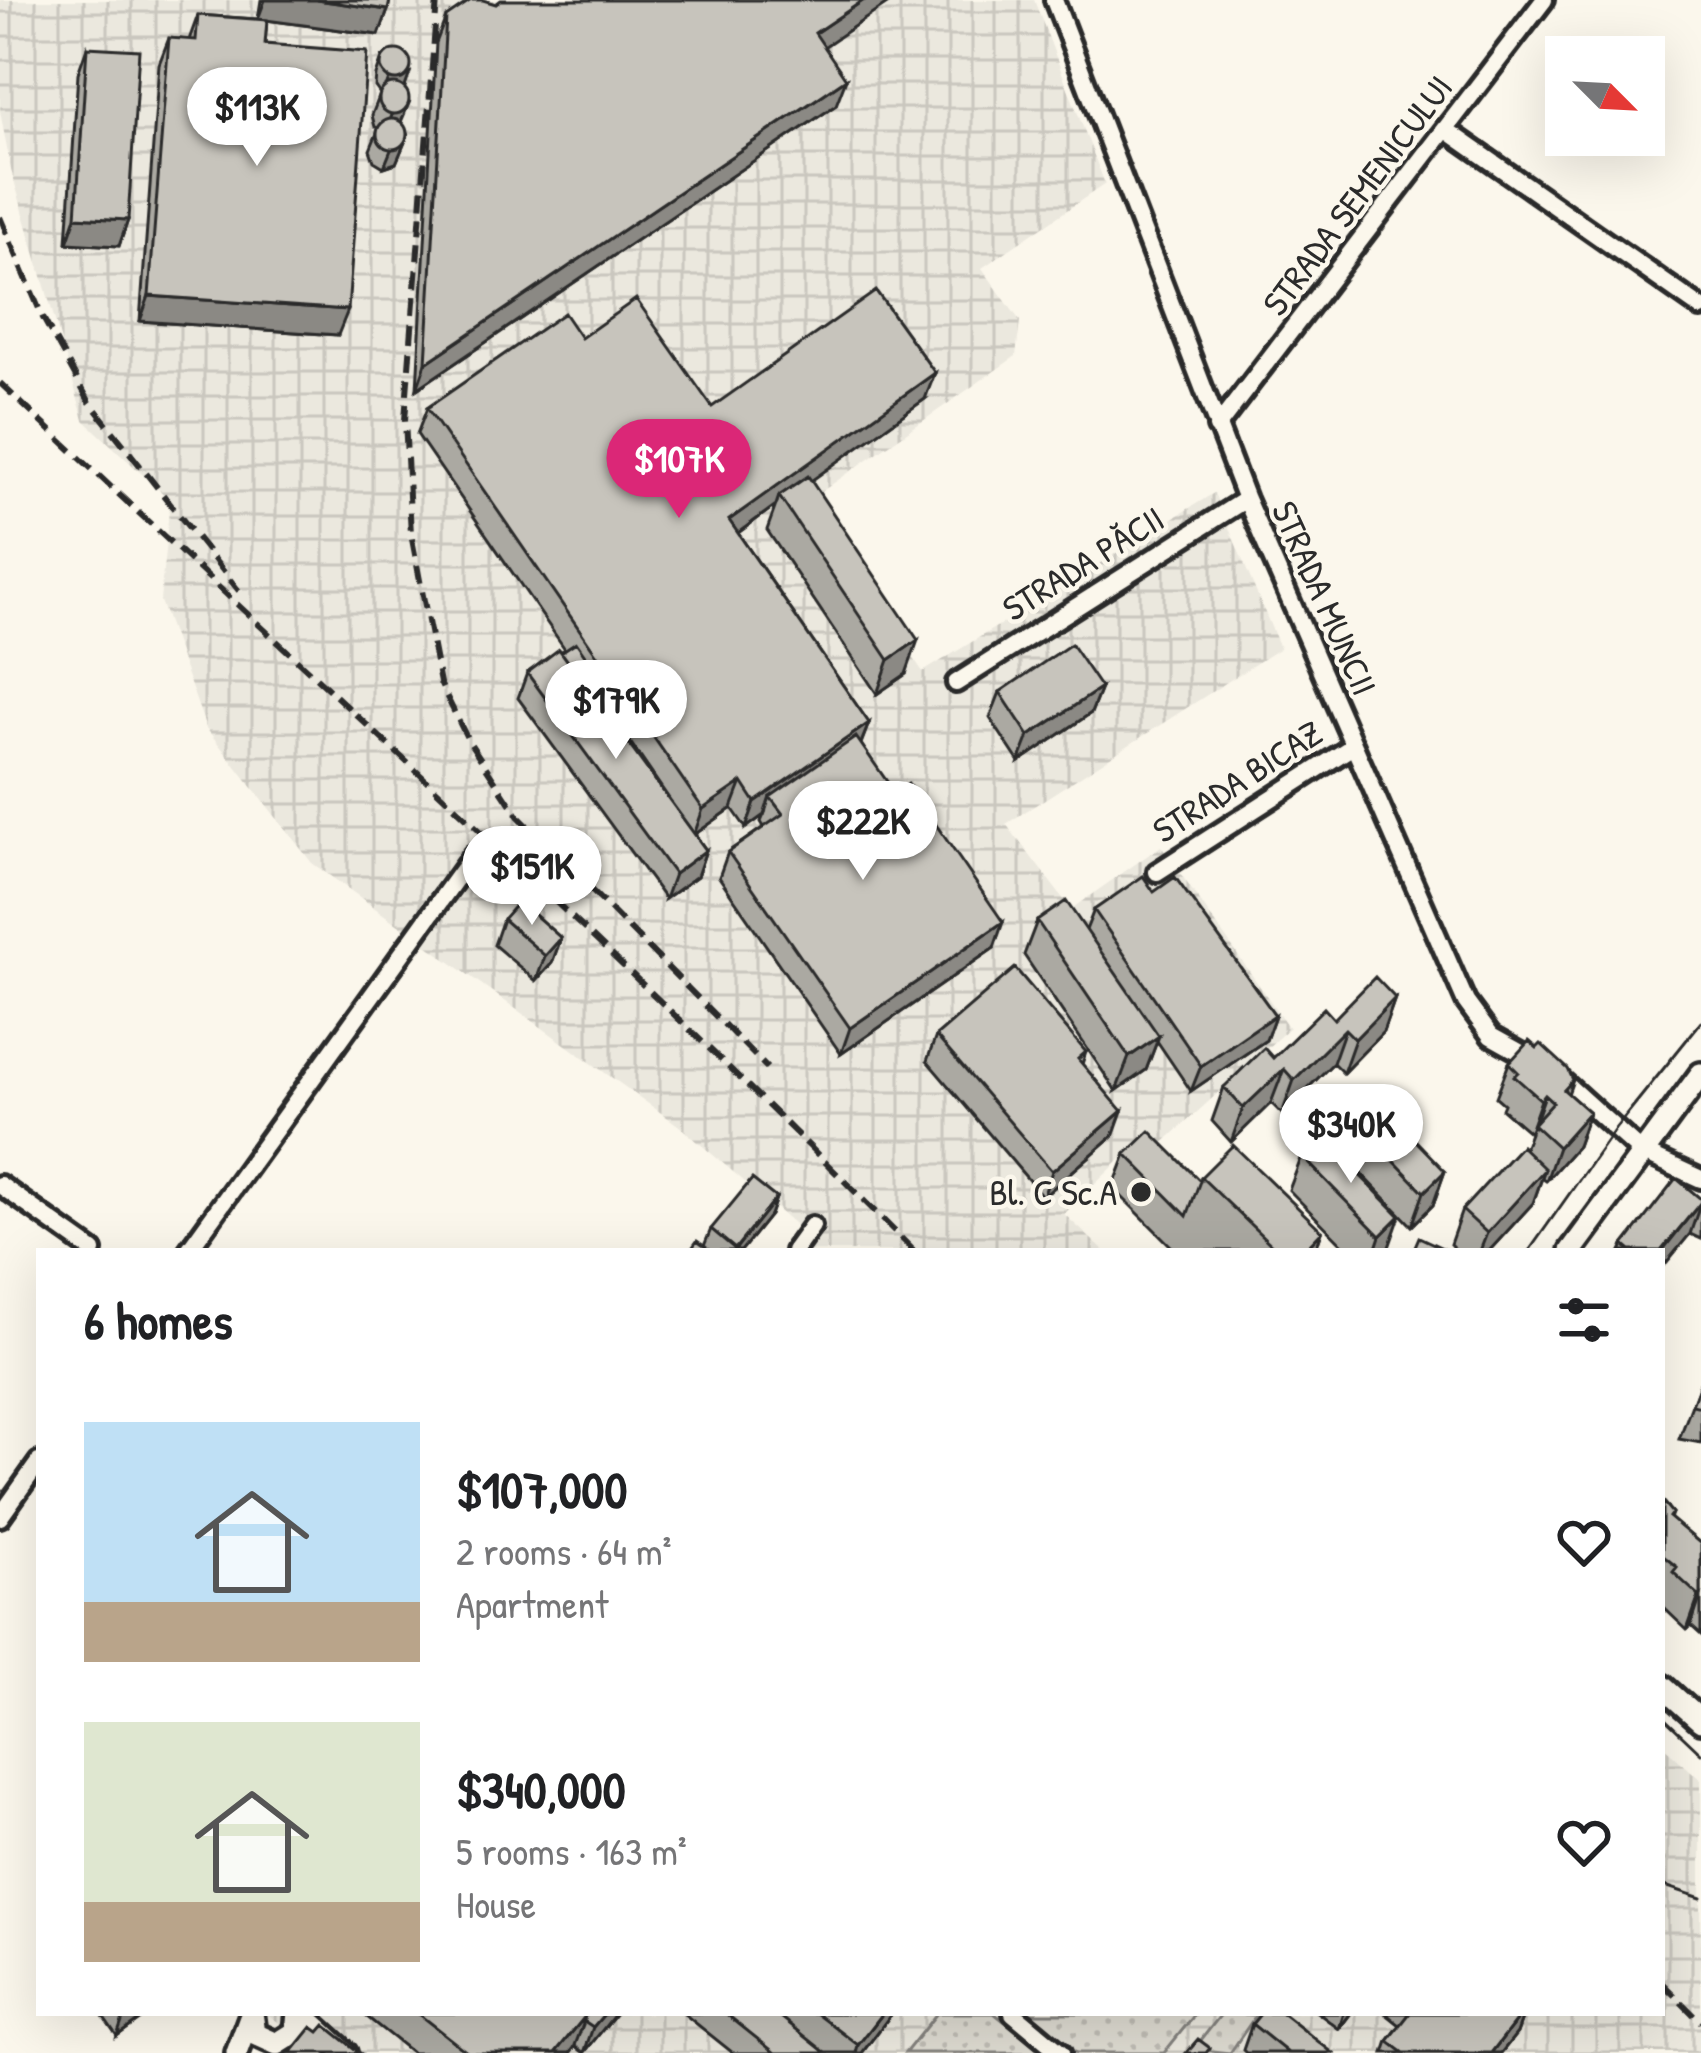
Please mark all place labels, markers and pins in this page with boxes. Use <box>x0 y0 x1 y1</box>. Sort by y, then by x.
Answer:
pin: $113K <box>173 67 341 169</box>
pin: $107K <box>595 419 763 521</box>
pin: $179K <box>532 660 700 762</box>
pin: $222K <box>779 781 947 883</box>
pin: $151K <box>448 826 616 928</box>
pin: $340K <box>1267 1084 1435 1186</box>
place label: Bl. C Sc.A <box>989 1167 1117 1216</box>
marker: Bl. C Sc.A <box>1128 1179 1154 1205</box>

